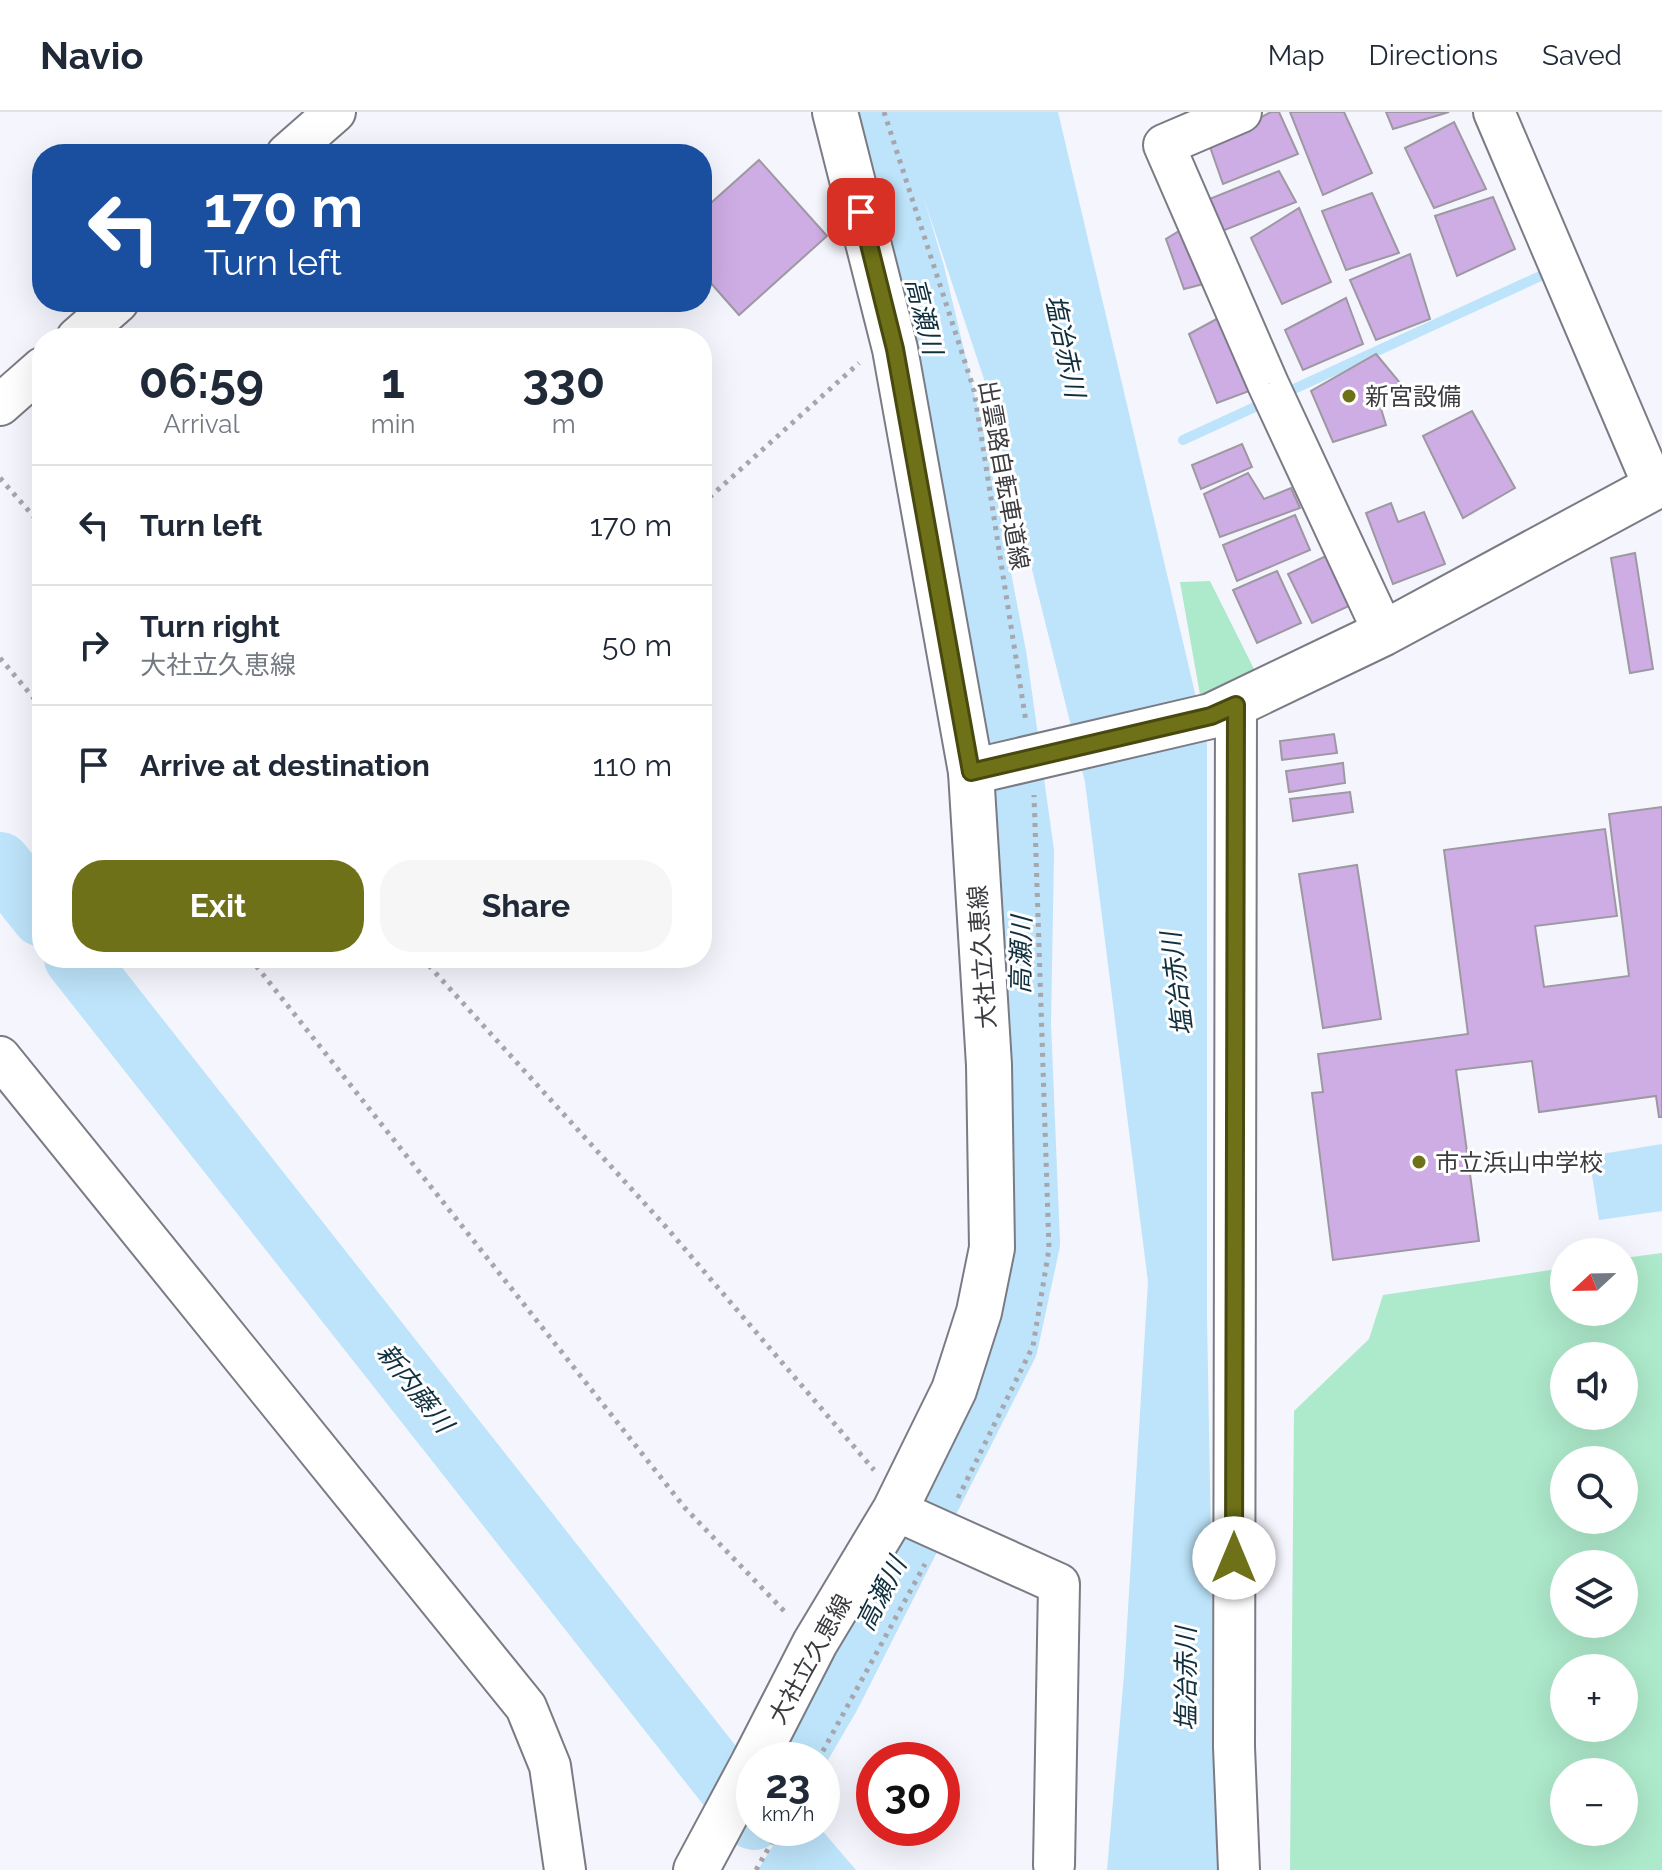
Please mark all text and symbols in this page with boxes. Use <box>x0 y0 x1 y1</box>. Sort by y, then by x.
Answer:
text: Navio <box>40 33 143 78</box>
text: Map <box>1268 39 1325 72</box>
text: Directions <box>1369 39 1498 72</box>
text: Saved <box>1542 39 1622 72</box>
text: 170 m <box>204 174 363 240</box>
icon: left <box>72 176 176 280</box>
pin <box>827 178 895 246</box>
icon: arrive <box>839 190 883 234</box>
text: Turn left <box>204 241 342 283</box>
water label: 高瀬川 <box>900 275 949 360</box>
water label: 塩冶赤川 <box>1040 292 1091 403</box>
text: 06:59 <box>139 353 264 409</box>
text: 1 <box>381 353 405 409</box>
text: 330 <box>522 353 605 409</box>
street label: 出雲路自転車道線 <box>973 378 1035 572</box>
place label: 新宮設備 <box>1365 382 1461 411</box>
marker: 新宮設備 <box>1340 387 1358 405</box>
text: Arrival <box>163 409 240 439</box>
text: min <box>371 409 416 439</box>
text: m <box>552 409 576 439</box>
icon: left <box>72 503 116 547</box>
text: Turn left <box>140 508 262 543</box>
text: 170 m <box>590 508 672 543</box>
text: Turn right <box>140 609 280 644</box>
icon: right <box>72 623 116 667</box>
text: 50 m <box>602 628 672 663</box>
text: 大社立久恵線 <box>140 650 296 680</box>
icon: arrive <box>72 743 116 787</box>
text: Arrive at destination <box>140 748 430 783</box>
text: 110 m <box>593 748 672 783</box>
button: Exit <box>72 860 364 952</box>
button: Share <box>380 860 672 952</box>
street label: 大社立久恵線 <box>963 884 1001 1030</box>
water label: 高瀬川 <box>1005 913 1037 994</box>
water label: 塩冶赤川 <box>1155 928 1198 1037</box>
place label: 市立浜山中学校 <box>1435 1148 1603 1177</box>
marker: 市立浜山中学校 <box>1410 1153 1428 1171</box>
north arrow <box>1550 1238 1638 1326</box>
map controls <box>1550 1238 1638 1846</box>
water label: 新内藤川 <box>371 1338 461 1441</box>
button: sound <box>1550 1342 1638 1430</box>
button: search <box>1550 1446 1638 1534</box>
position arrow <box>1192 1516 1276 1600</box>
water label: 高瀬川 <box>850 1550 913 1636</box>
button: layers <box>1550 1550 1638 1638</box>
street label: 大社立久恵線 <box>762 1589 858 1729</box>
water label: 塩冶赤川 <box>1171 1624 1201 1731</box>
button: + <box>1550 1654 1638 1742</box>
speed limit sign: 30 <box>856 1742 960 1846</box>
button: − <box>1550 1758 1638 1846</box>
text: 23 <box>766 1760 810 1807</box>
text: km/h <box>762 1802 814 1826</box>

